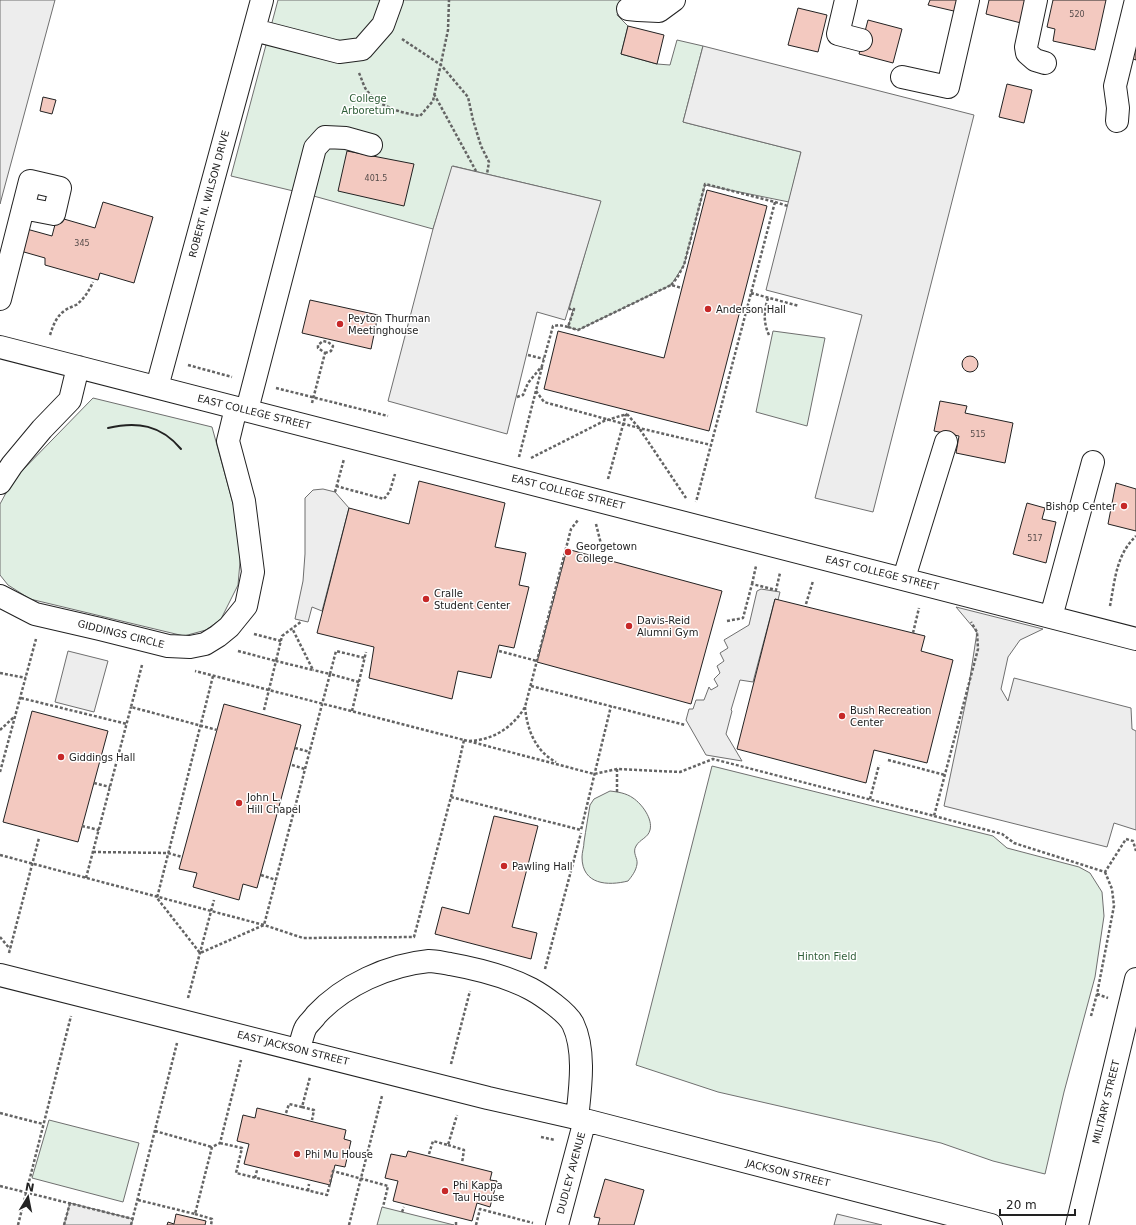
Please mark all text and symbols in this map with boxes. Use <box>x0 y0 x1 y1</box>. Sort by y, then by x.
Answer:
house number: 520 <box>1069 10 1085 19</box>
park label: College Arboretum <box>341 93 395 116</box>
street label: ROBERT N. WILSON DRIVE <box>187 129 231 259</box>
house number: 401.5 <box>365 174 387 183</box>
house number: 345 <box>74 239 90 248</box>
marker: Anderson Hall <box>703 304 713 314</box>
place label: Anderson Hall <box>716 304 786 315</box>
place label: Peyton Thurman Meetinghouse <box>348 313 430 336</box>
marker: Peyton Thurman Meetinghouse <box>335 319 345 329</box>
street label: EAST COLLEGE STREET <box>196 393 313 432</box>
house number: 515 <box>970 430 986 439</box>
street label: EAST COLLEGE STREET <box>510 473 627 512</box>
place label: Bishop Center <box>1046 501 1117 512</box>
marker: Bishop Center <box>1119 501 1129 511</box>
house number: 517 <box>1027 534 1043 543</box>
place label: Georgetown College <box>576 541 637 564</box>
marker: Georgetown College <box>563 547 573 557</box>
street label: EAST COLLEGE STREET <box>824 554 941 593</box>
place label: Cralle Student Center <box>434 588 511 611</box>
marker: Cralle Student Center <box>421 594 431 604</box>
place label: Davis-Reid Alumni Gym <box>637 615 698 638</box>
street label: GIDDINGS CIRCLE <box>76 618 166 650</box>
marker: Davis-Reid Alumni Gym <box>624 621 634 631</box>
place label: Bush Recreation Center <box>850 705 931 728</box>
marker: Bush Recreation Center <box>837 711 847 721</box>
marker: Giddings Hall <box>56 752 66 762</box>
place label: Giddings Hall <box>69 752 135 763</box>
place label: John L. Hill Chapel <box>246 792 301 815</box>
marker: John L. Hill Chapel <box>234 798 244 808</box>
marker: Pawling Hall <box>499 861 509 871</box>
place label: Pawling Hall <box>512 861 573 872</box>
park label: Hinton Field <box>797 951 857 962</box>
street label: EAST JACKSON STREET <box>236 1029 351 1067</box>
street label: MILITARY STREET <box>1090 1058 1122 1145</box>
street label: DUDLEY AVENUE <box>555 1131 587 1215</box>
marker: Phi Mu House <box>292 1149 302 1159</box>
place label: Phi Mu House <box>305 1149 373 1160</box>
street label: JACKSON STREET <box>744 1157 832 1189</box>
north arrow <box>8 1177 48 1217</box>
text: N <box>24 1180 35 1195</box>
place label: Phi Kappa Tau House <box>452 1180 504 1203</box>
marker: Phi Kappa Tau House <box>440 1186 450 1196</box>
scale bar <box>1000 1191 1075 1217</box>
text: 20 m <box>1006 1198 1037 1212</box>

